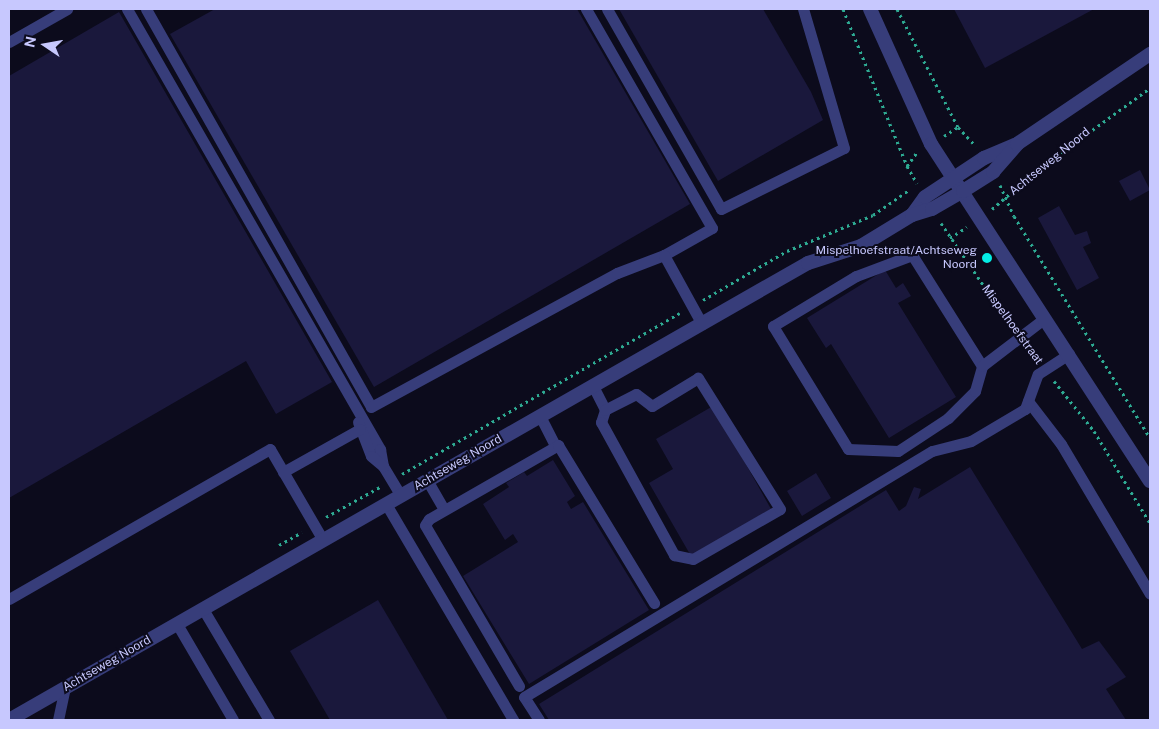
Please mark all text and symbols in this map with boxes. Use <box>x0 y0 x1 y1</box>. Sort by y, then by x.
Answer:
north arrow <box>20 20 70 70</box>
text: N <box>21 35 39 49</box>
street label: Achtseweg Noord <box>1007 125 1093 199</box>
place label: Mispelhoefstraat/Achtseweg Noord <box>816 244 977 272</box>
marker: Mispelhoefstraat/Achtseweg Noord <box>981 252 993 264</box>
street label: Mispelhoefstraat <box>978 282 1046 368</box>
street label: Achtseweg Noord <box>411 432 505 494</box>
street label: Achtseweg Noord <box>60 633 154 695</box>

